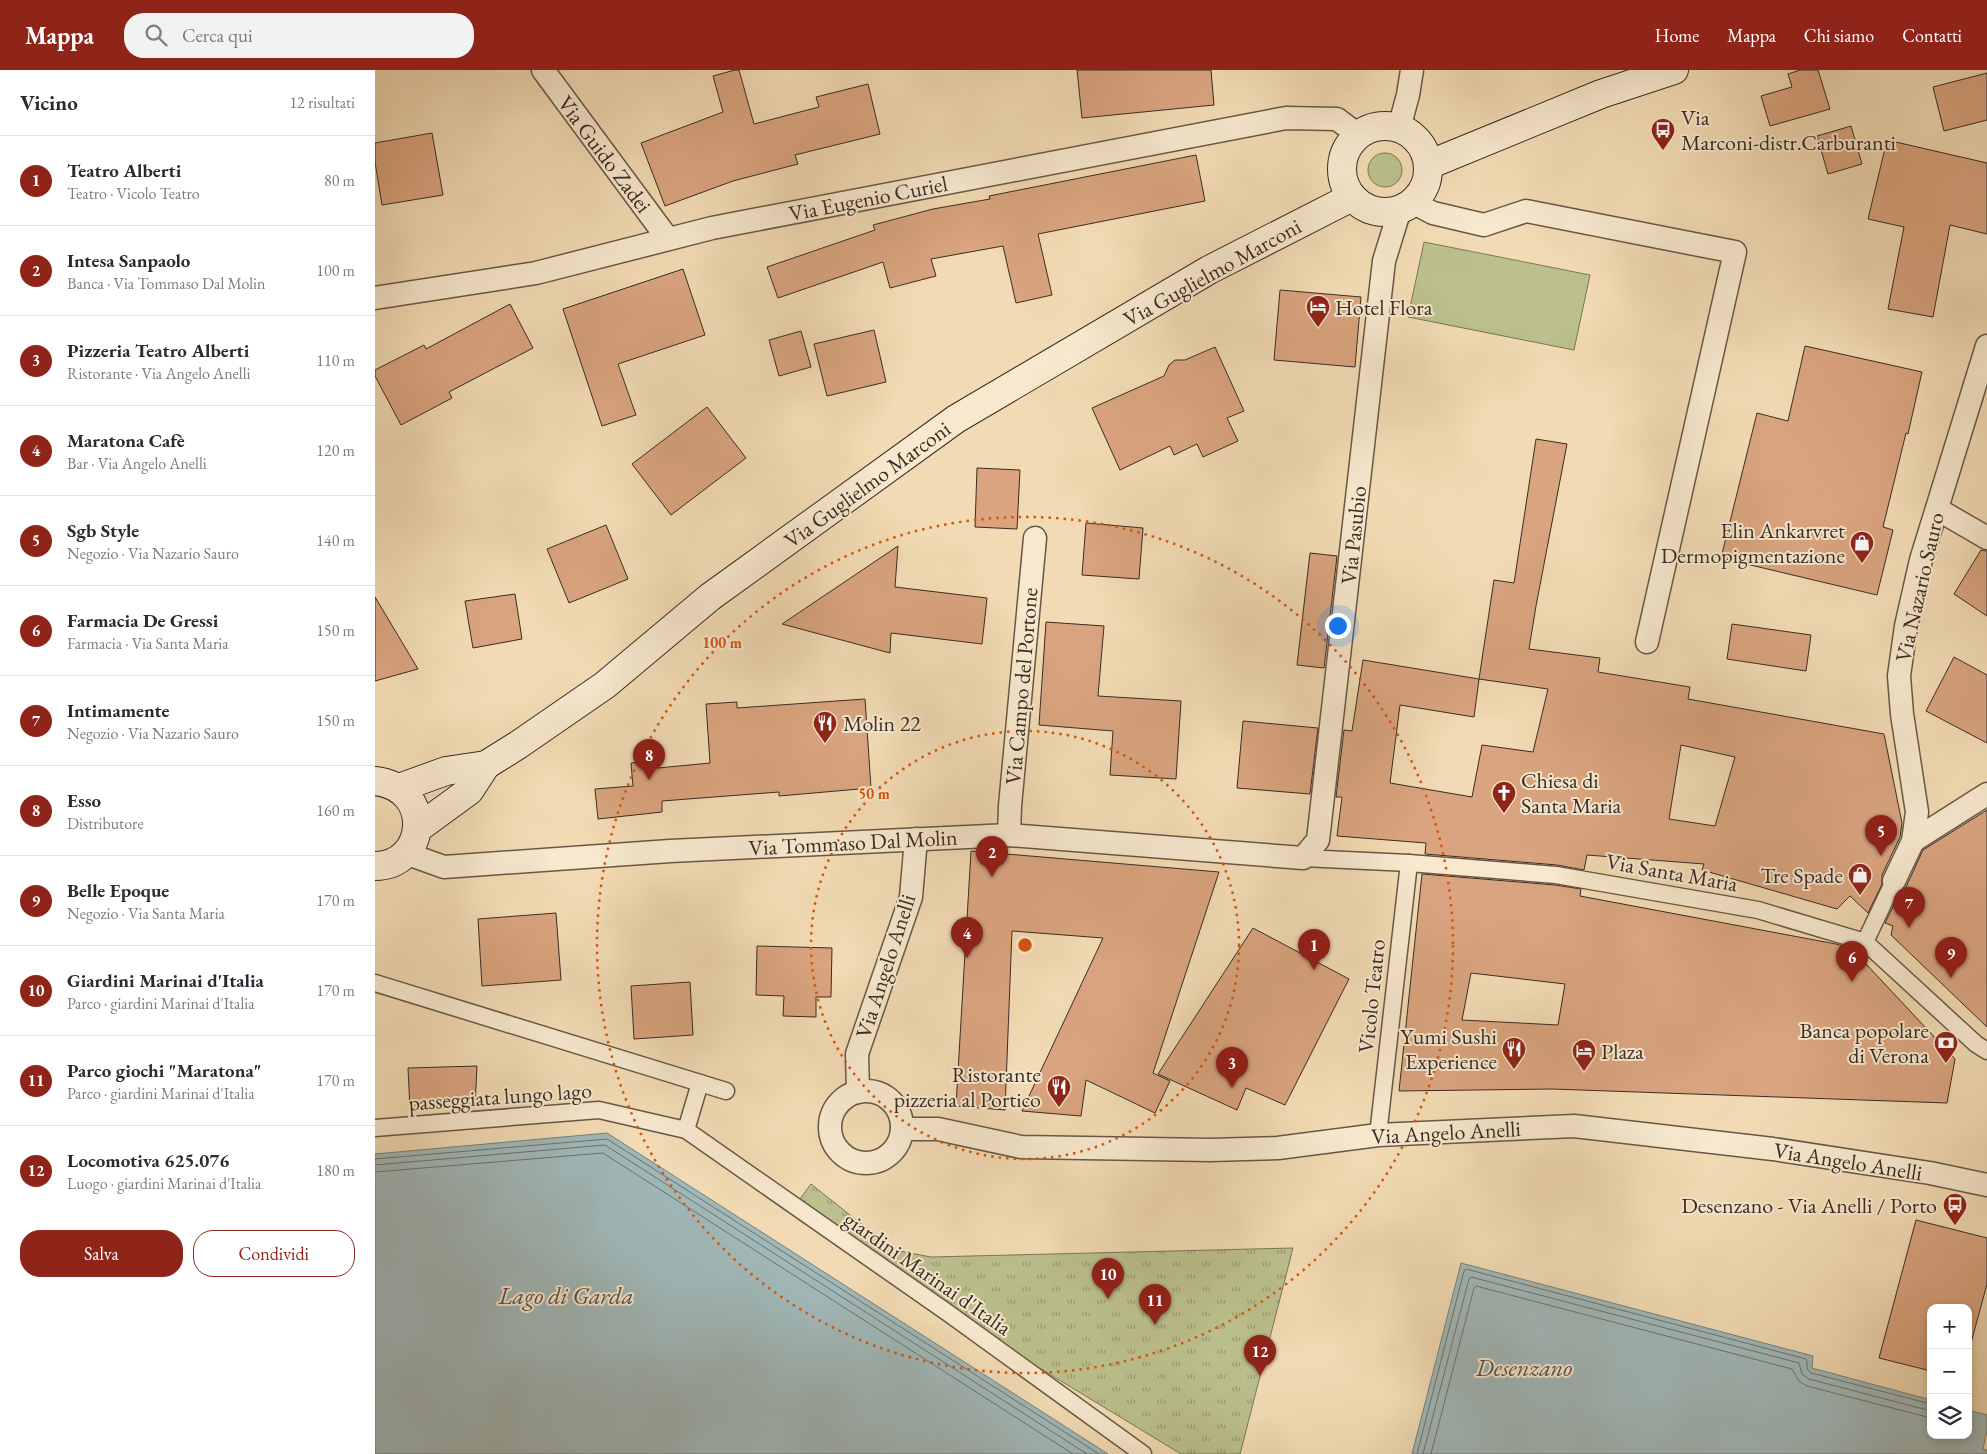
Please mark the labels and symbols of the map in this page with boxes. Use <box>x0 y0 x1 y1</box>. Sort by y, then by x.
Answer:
street label: Via Guido Zadei <box>551 90 658 219</box>
place label: Via Marconi-distr.Carburanti <box>1681 103 1896 157</box>
bus stop icon: Via Marconi-distr.Carburanti <box>1650 117 1676 151</box>
street label: Via Eugenio Curiel <box>786 169 950 228</box>
street label: Via Guglielmo Marconi <box>1118 212 1306 333</box>
place label: Hotel Flora <box>1335 293 1433 322</box>
hotel icon: Hotel Flora <box>1305 294 1331 328</box>
street label: Via Guglielmo Marconi <box>778 414 956 555</box>
street label: Via Pasubio <box>1334 484 1373 586</box>
street label: Via Nazario Sauro <box>1888 509 1951 665</box>
place label: Elin Ankarvret Dermopigmentazione <box>1661 516 1845 570</box>
shop icon: Elin Ankarvret Dermopigmentazione <box>1849 530 1875 564</box>
street label: Via Campo del Portone <box>998 586 1045 786</box>
your location <box>1325 613 1351 639</box>
text: 100 m <box>702 633 742 652</box>
place label: Molin 22 <box>843 709 921 738</box>
restaurant icon: Molin 22 <box>812 710 838 744</box>
pin: 8 <box>633 739 665 780</box>
place label: Chiesa di Santa Maria <box>1521 766 1622 820</box>
church icon: Chiesa di Santa Maria <box>1491 780 1517 814</box>
text: 50 m <box>858 784 890 803</box>
pin: 5 <box>1865 815 1897 856</box>
street label: Via Tommaso Dal Molin <box>748 823 958 862</box>
pin: 2 <box>976 836 1008 877</box>
street label: Via Santa Maria <box>1604 847 1740 898</box>
place label: Tre Spade <box>1760 861 1843 890</box>
shop icon: Tre Spade <box>1847 862 1873 896</box>
pin: 7 <box>1893 887 1925 928</box>
street label: Via Angelo Anelli <box>849 890 922 1042</box>
pin: 4 <box>951 917 983 958</box>
pin: 1 <box>1298 929 1330 970</box>
centre of rings <box>1016 936 1034 954</box>
pin: 9 <box>1935 937 1967 978</box>
street label: Vicolo Teatro <box>1351 938 1392 1054</box>
pin: 6 <box>1836 941 1868 982</box>
place label: Banca popolare di Verona <box>1800 1016 1929 1070</box>
place label: Yumi Sushi Experience <box>1400 1022 1497 1076</box>
bank icon: Banca popolare di Verona <box>1933 1030 1959 1064</box>
restaurant icon: Yumi Sushi Experience <box>1501 1036 1527 1070</box>
place label: Plaza <box>1601 1037 1644 1066</box>
hotel icon: Plaza <box>1571 1038 1597 1072</box>
pin: 3 <box>1216 1047 1248 1088</box>
place label: Ristorante pizzeria al Portico <box>894 1060 1041 1114</box>
restaurant icon: Ristorante pizzeria al Portico <box>1046 1074 1072 1108</box>
street label: passeggiata lungo lago <box>407 1076 593 1117</box>
street label: Via Angelo Anelli <box>1370 1114 1522 1151</box>
street label: Via Angelo Anelli <box>1772 1135 1924 1188</box>
place label: Desenzano - Via Anelli / Porto <box>1681 1191 1937 1220</box>
bus stop icon: Desenzano - Via Anelli / Porto <box>1942 1192 1968 1226</box>
street label: giardini Marinai d'Italia <box>838 1205 1017 1342</box>
pin: 10 <box>1092 1258 1124 1299</box>
water label: Lago di Garda <box>498 1280 633 1311</box>
pin: 11 <box>1139 1284 1171 1325</box>
pin: 12 <box>1244 1335 1276 1376</box>
water label: Desenzano <box>1475 1352 1572 1383</box>

